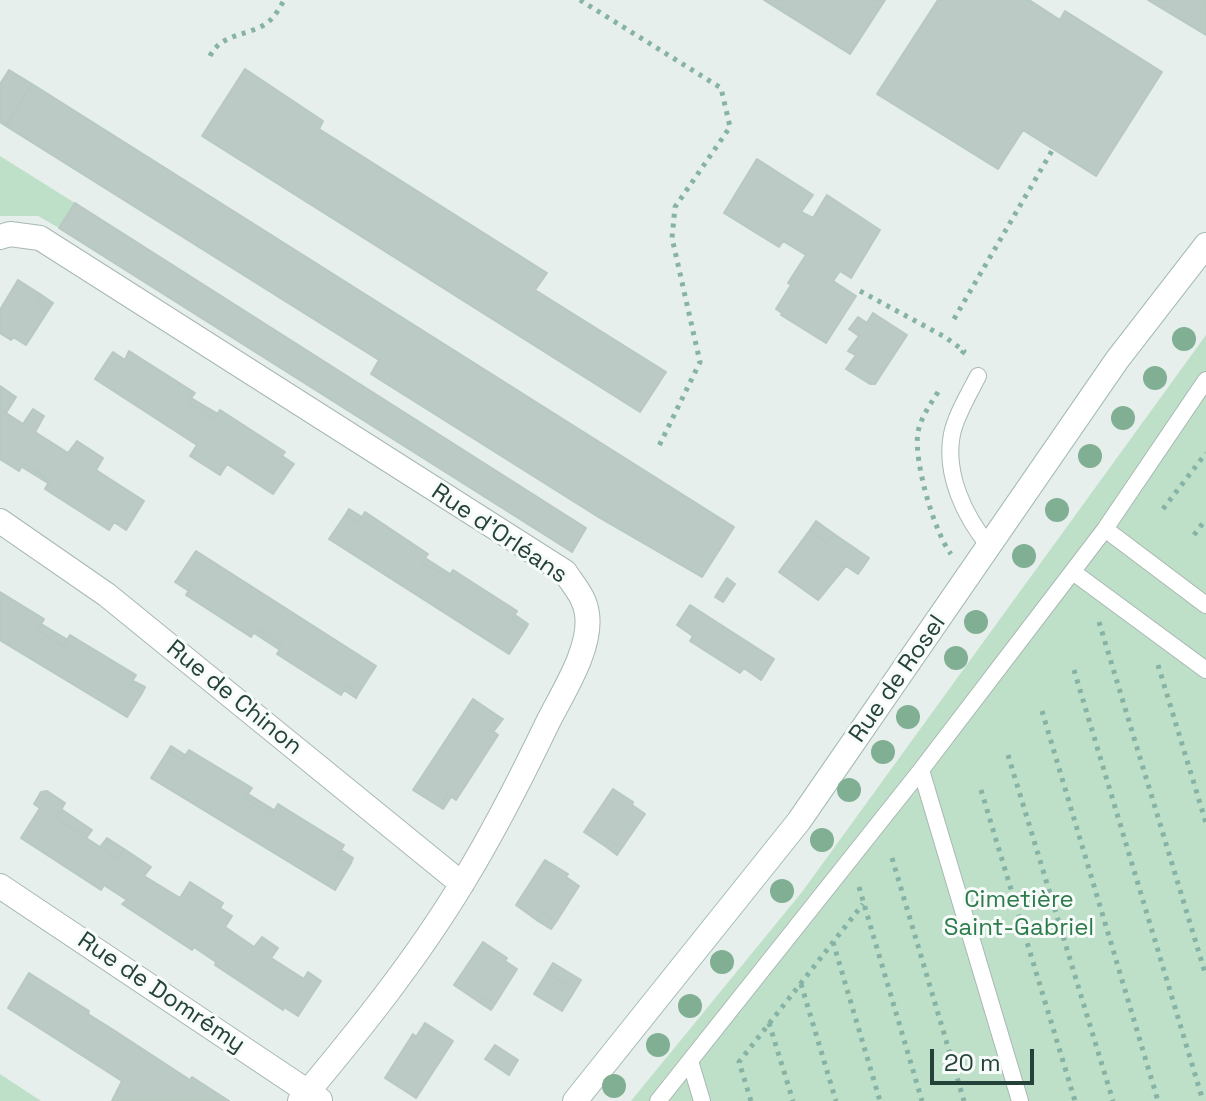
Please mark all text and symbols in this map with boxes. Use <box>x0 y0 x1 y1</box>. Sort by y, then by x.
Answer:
street label: Rue d'Orléans <box>426 478 572 590</box>
street label: Rue de Rosel <box>844 610 952 748</box>
street label: Rue de Chinon <box>160 634 308 762</box>
park label: Cimetière Saint-Gabriel <box>944 886 1094 942</box>
street label: Rue de Domrémy <box>72 926 250 1060</box>
scale bar <box>934 1033 1038 1083</box>
text: 20 m <box>944 1047 1001 1078</box>

